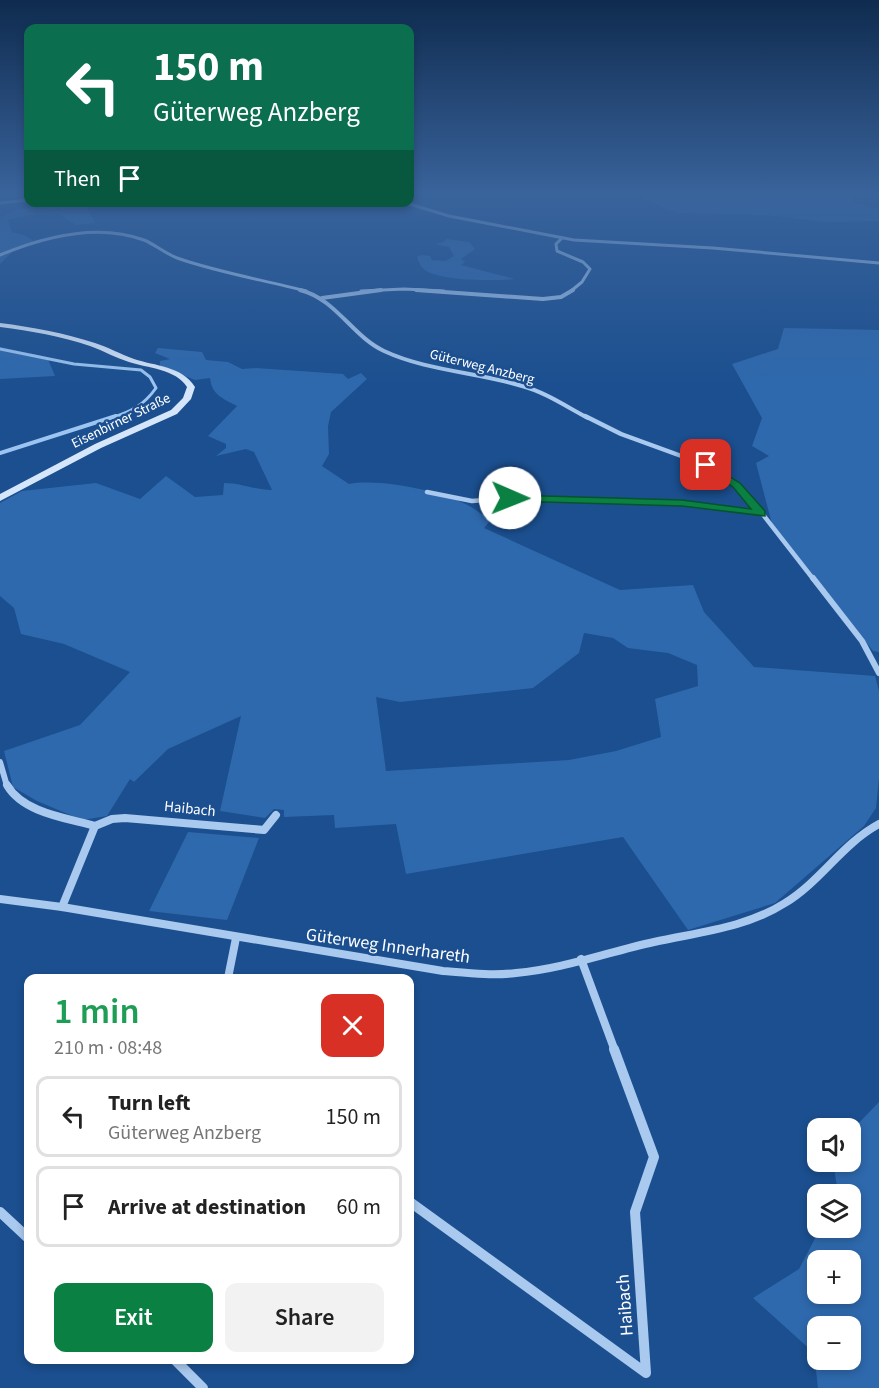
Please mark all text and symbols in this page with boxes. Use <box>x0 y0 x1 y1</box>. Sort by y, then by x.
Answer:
text: 150 m <box>153 37 264 97</box>
icon: left <box>54 48 132 126</box>
text: Güterweg Anzberg <box>153 93 360 132</box>
icon: arrive <box>113 162 146 195</box>
text: Then <box>54 163 101 195</box>
street label: Güterweg Anzberg <box>428 344 536 390</box>
street label: Eisenbirner Straße <box>68 388 174 454</box>
pin <box>680 439 731 490</box>
icon: arrive <box>689 448 722 481</box>
position arrow <box>478 466 542 530</box>
street label: Haibach <box>163 796 217 822</box>
street label: Güterweg Innerhareth <box>304 922 472 970</box>
text: 1 min <box>54 986 140 1037</box>
button: close <box>321 994 384 1057</box>
text: 210 m · 08:48 <box>54 1034 162 1062</box>
text: Turn left <box>108 1087 190 1119</box>
icon: left <box>57 1100 90 1133</box>
text: 150 m <box>326 1101 381 1133</box>
map controls <box>807 1118 861 1370</box>
button: sound <box>807 1118 861 1172</box>
text: Güterweg Anzberg <box>108 1119 261 1147</box>
button: layers <box>807 1184 861 1238</box>
icon: arrive <box>57 1190 90 1223</box>
text: Arrive at destination <box>108 1191 306 1223</box>
text: 60 m <box>336 1191 381 1223</box>
button: + <box>807 1250 861 1304</box>
street label: Haibach <box>610 1273 640 1337</box>
button: Exit <box>54 1283 213 1352</box>
button: Share <box>225 1283 384 1352</box>
button: − <box>807 1316 861 1370</box>

